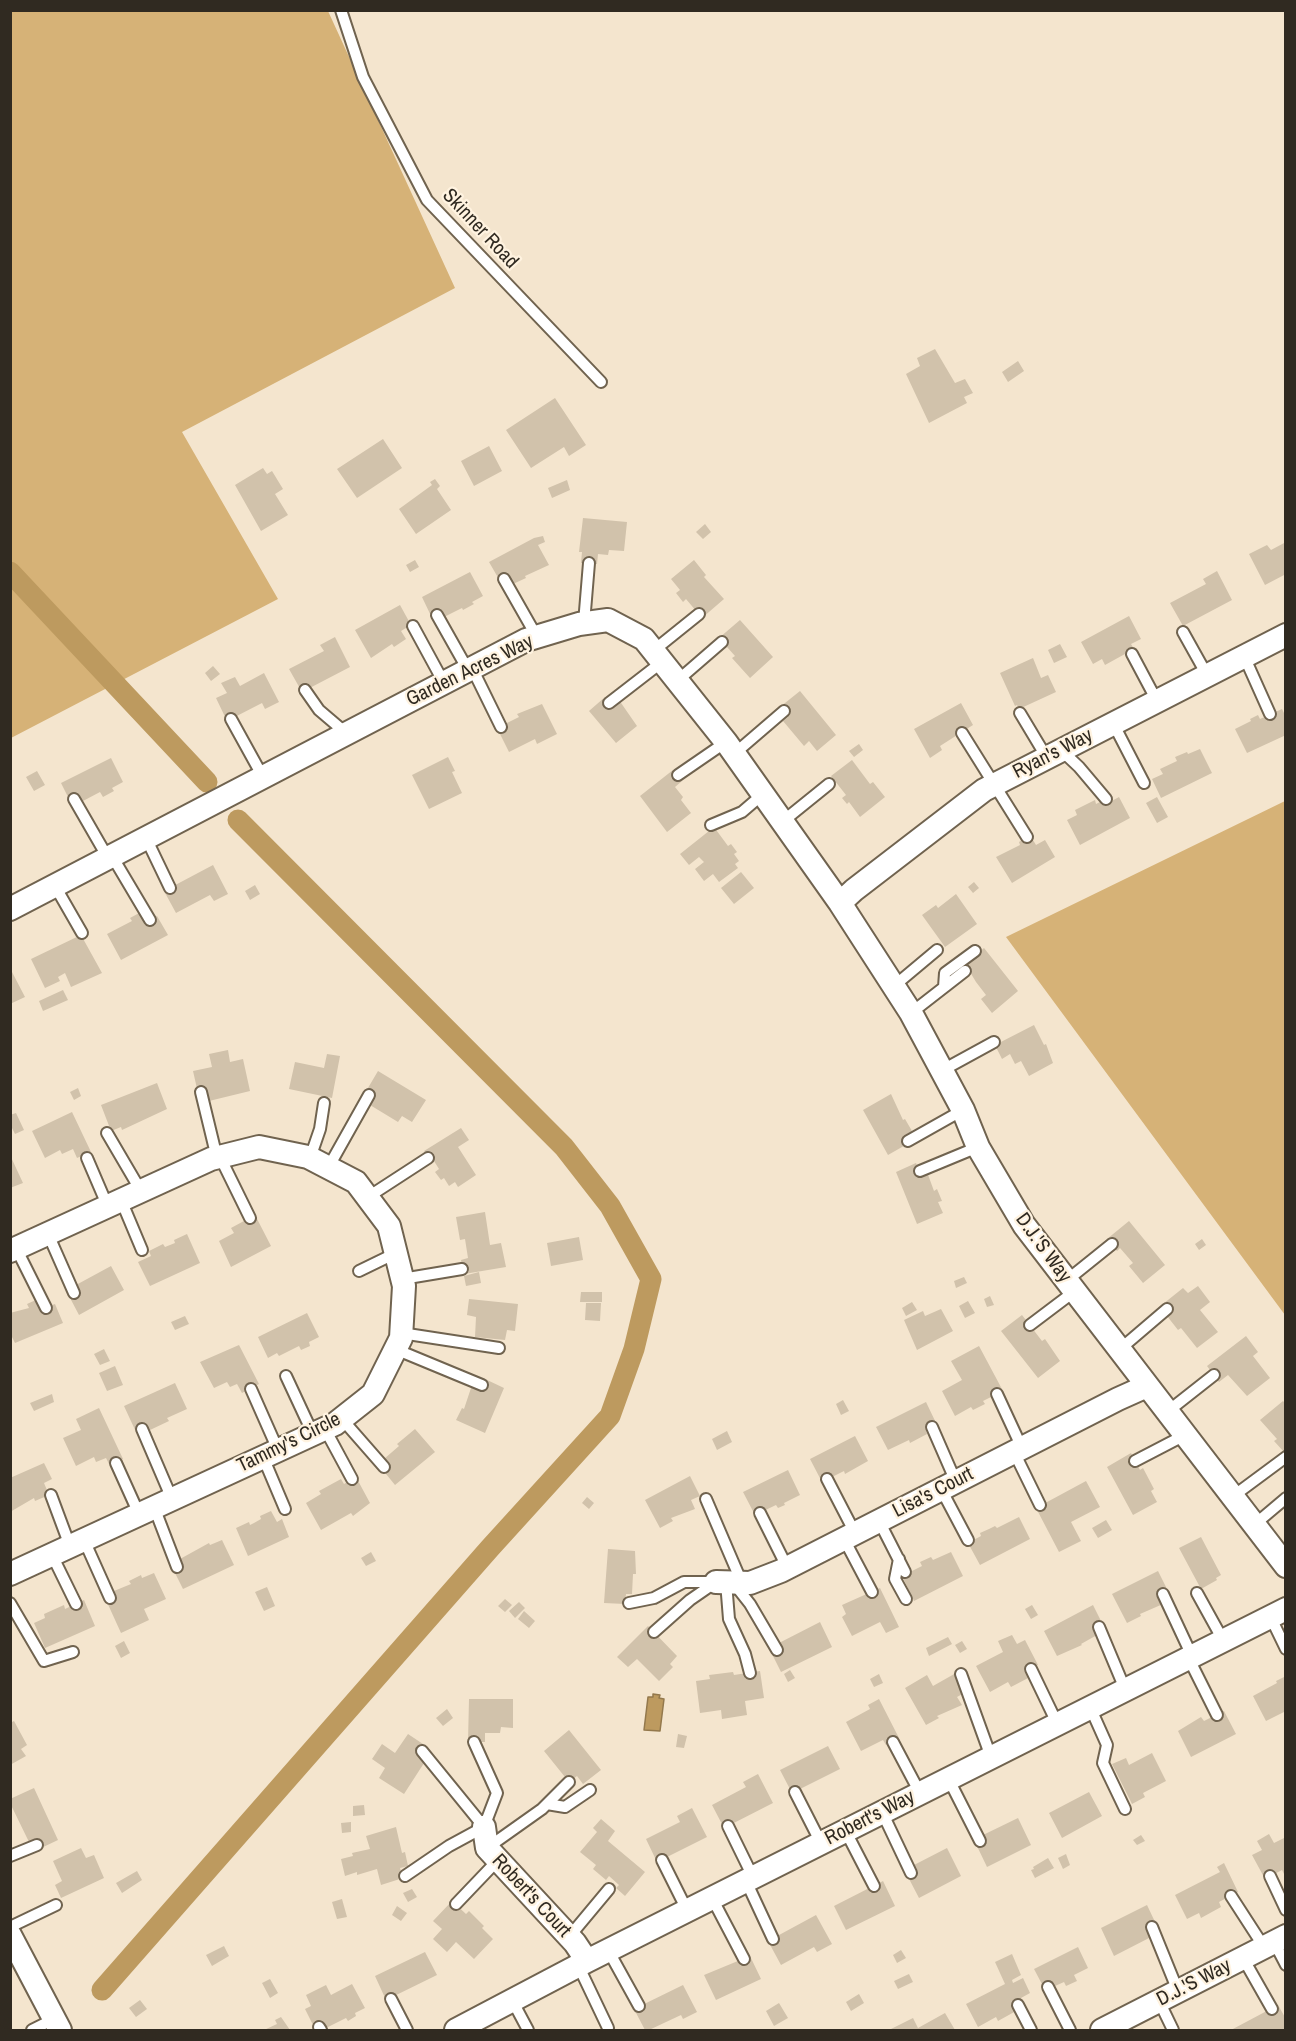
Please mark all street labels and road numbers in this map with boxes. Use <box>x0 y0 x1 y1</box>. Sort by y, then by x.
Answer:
street label: Skinner Road <box>437 184 523 274</box>
street label: Garden Acres Way <box>403 630 537 712</box>
street label: Ryan's Way <box>1009 724 1097 784</box>
street label: D.J.'S Way <box>1010 1209 1076 1287</box>
street label: Tammy's Circle <box>233 1408 345 1478</box>
street label: Lisa's Court <box>889 1463 977 1523</box>
street label: Robert's Way <box>821 1785 919 1851</box>
street label: Robert's Court <box>486 1849 576 1943</box>
street label: D.J.'S Way <box>1153 1954 1235 2012</box>

